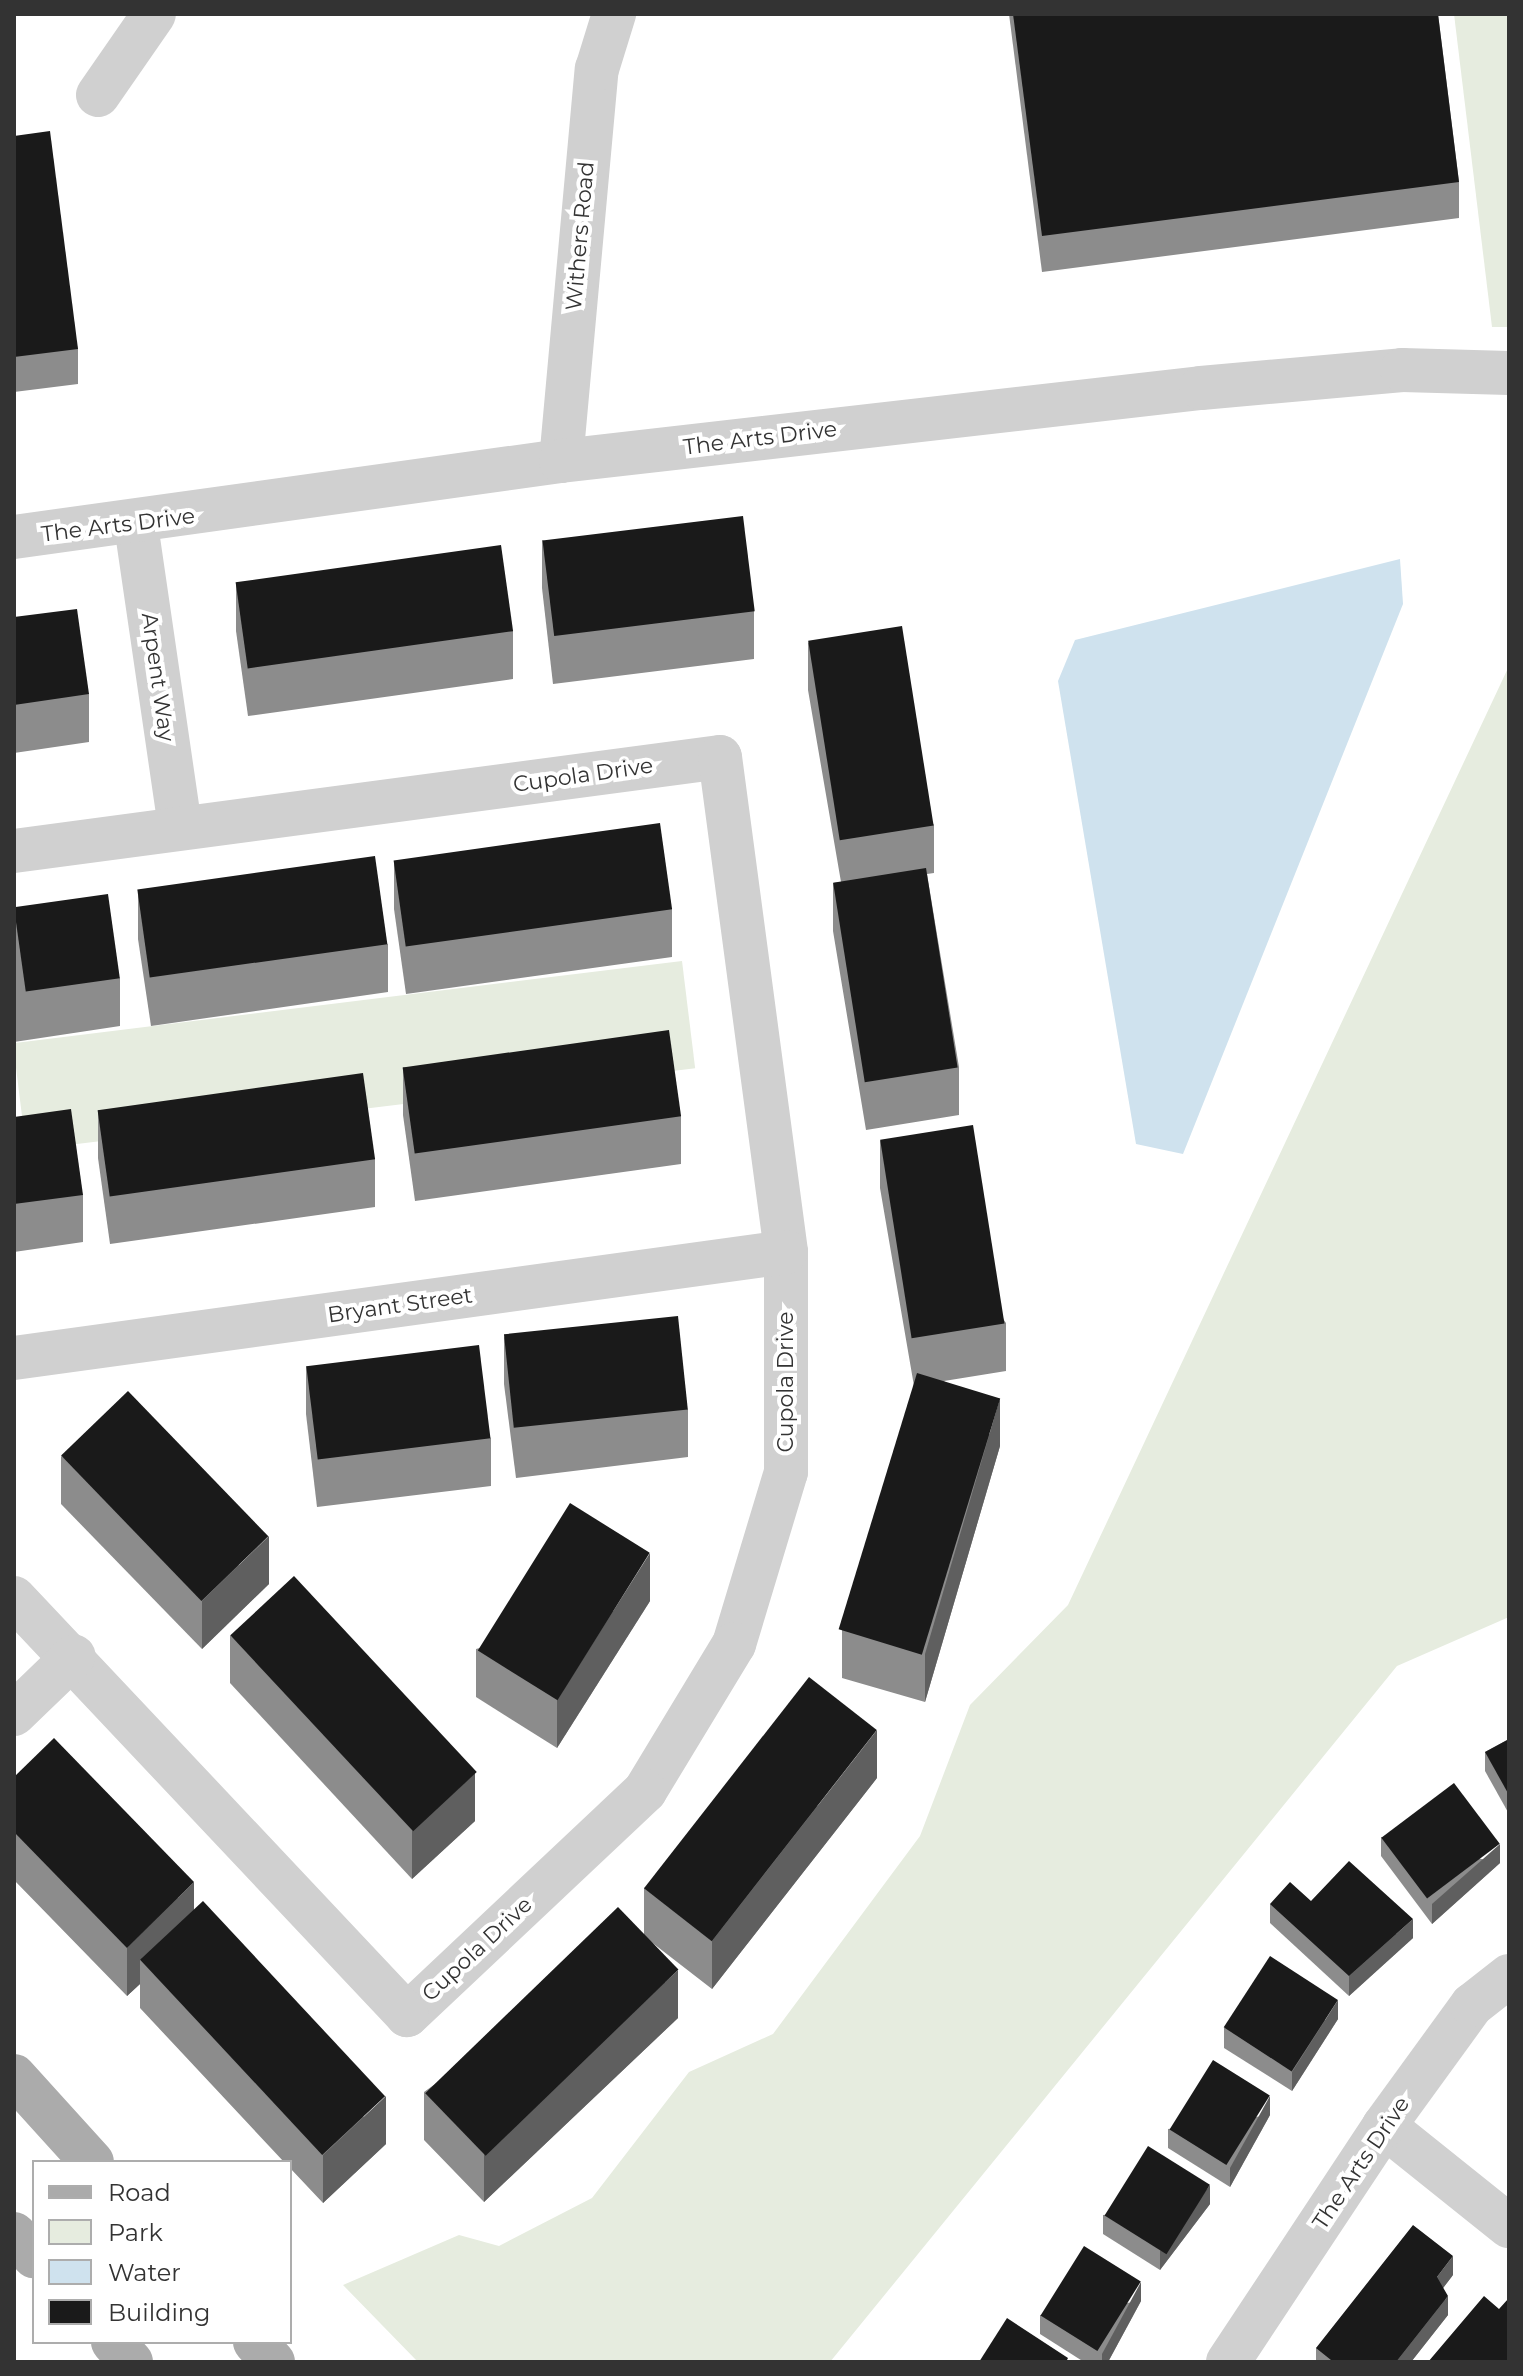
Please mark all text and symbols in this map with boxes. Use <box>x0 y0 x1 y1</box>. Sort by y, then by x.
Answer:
street label: Withers Road <box>560 160 600 312</box>
street label: The Arts Drive <box>682 415 838 461</box>
street label: The Arts Drive <box>40 502 196 548</box>
street label: Arpent Way <box>136 611 180 743</box>
street label: Cupola Drive <box>511 752 655 798</box>
street label: Bryant Street <box>326 1282 474 1328</box>
street label: Cupola Drive <box>773 1312 799 1452</box>
street label: Cupola Drive <box>416 1891 538 2007</box>
street label: The Arts Drive <box>1307 2092 1415 2234</box>
legend <box>32 2160 292 2344</box>
text: Road <box>108 2178 171 2207</box>
text: Park <box>108 2218 163 2247</box>
text: Water <box>108 2258 181 2287</box>
text: Building <box>108 2298 211 2327</box>

